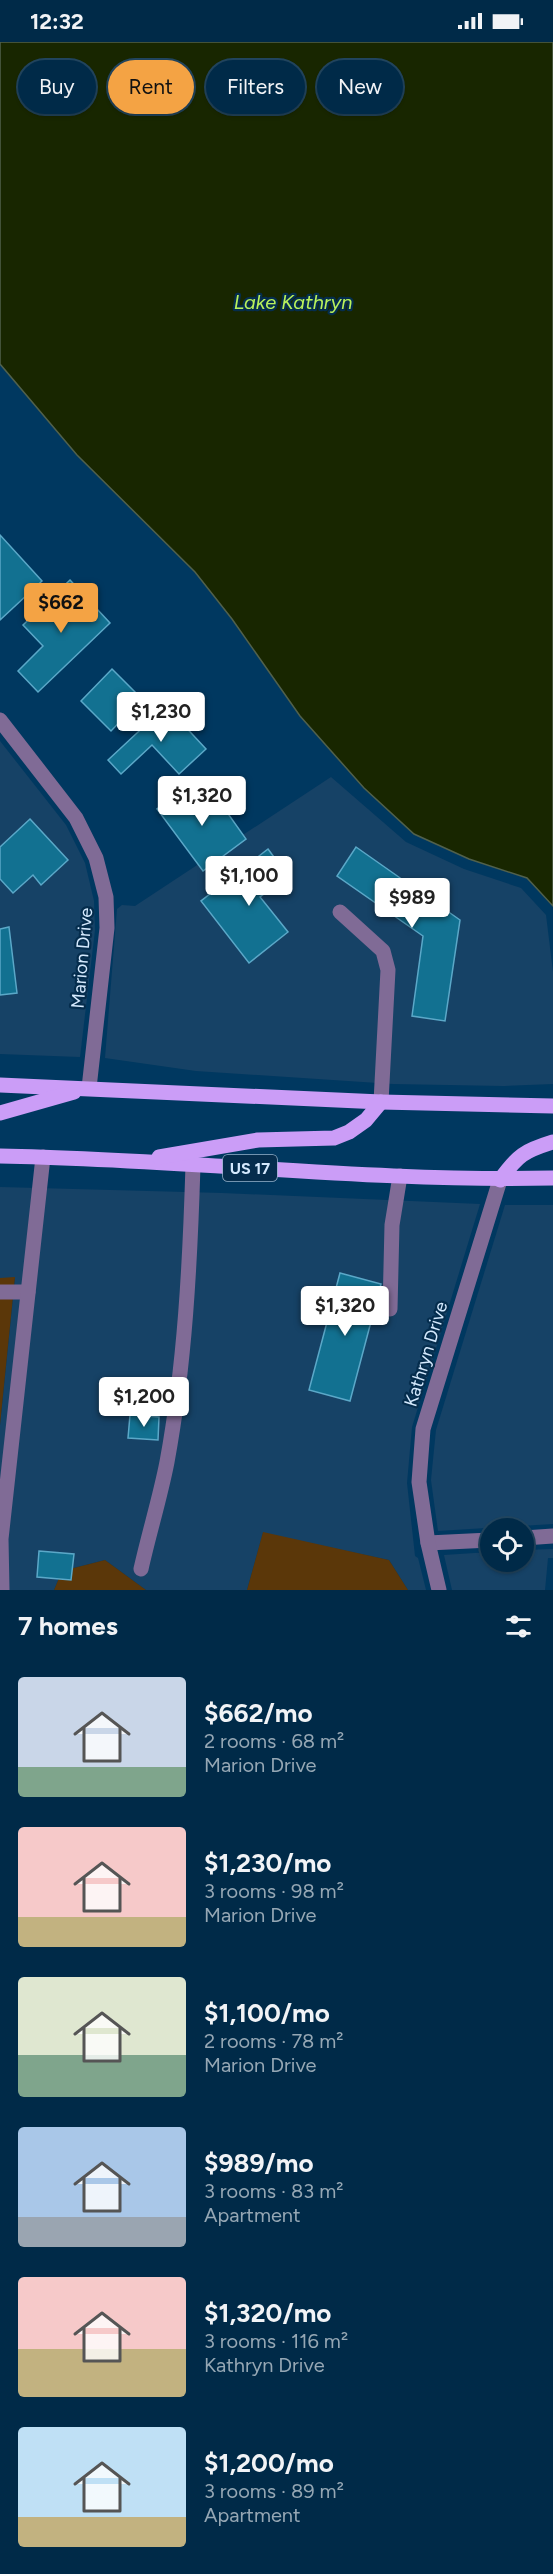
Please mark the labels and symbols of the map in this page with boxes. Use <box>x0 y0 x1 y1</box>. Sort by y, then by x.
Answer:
water label: Lake Kathryn <box>234 290 352 314</box>
pin: $662 <box>25 583 97 634</box>
pin: $1,230 <box>112 692 210 743</box>
pin: $1,320 <box>153 776 251 827</box>
pin: $1,100 <box>200 856 298 907</box>
pin: $989 <box>376 878 448 929</box>
street label: Marion Drive <box>67 906 97 1009</box>
road number: US 17 <box>223 1155 277 1181</box>
pin: $1,320 <box>296 1286 394 1337</box>
street label: Kathryn Drive <box>400 1299 452 1409</box>
pin: $1,200 <box>95 1377 193 1428</box>

